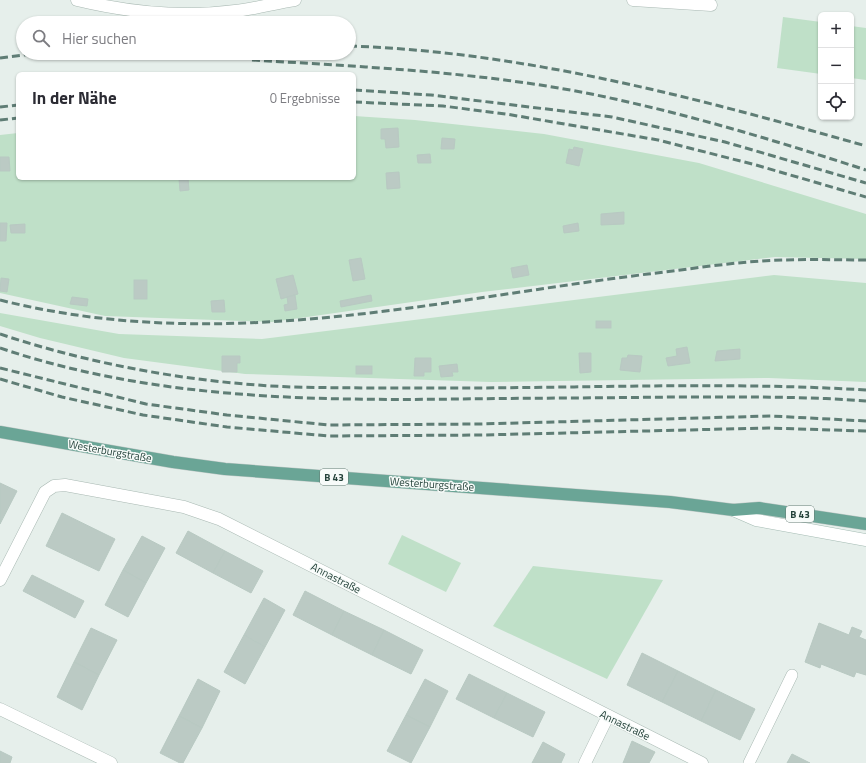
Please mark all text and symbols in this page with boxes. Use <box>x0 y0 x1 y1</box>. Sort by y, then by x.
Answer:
map controls <box>818 12 854 120</box>
button: + <box>818 12 854 48</box>
search box <box>16 16 356 60</box>
icon: search <box>30 27 52 49</box>
text: Hier suchen <box>62 27 137 50</box>
button: − <box>818 48 854 84</box>
button: locate <box>818 84 854 120</box>
text: In der Nähe <box>32 85 117 111</box>
text: 0 Ergebnisse <box>270 88 340 108</box>
street label: Westerburgstraße <box>67 436 153 466</box>
road number: B 43 <box>320 469 348 485</box>
street label: Westerburgstraße <box>389 473 475 495</box>
road number: B 43 <box>786 506 814 522</box>
street label: Annastraße <box>308 559 364 598</box>
street label: Annastraße <box>597 706 653 744</box>

